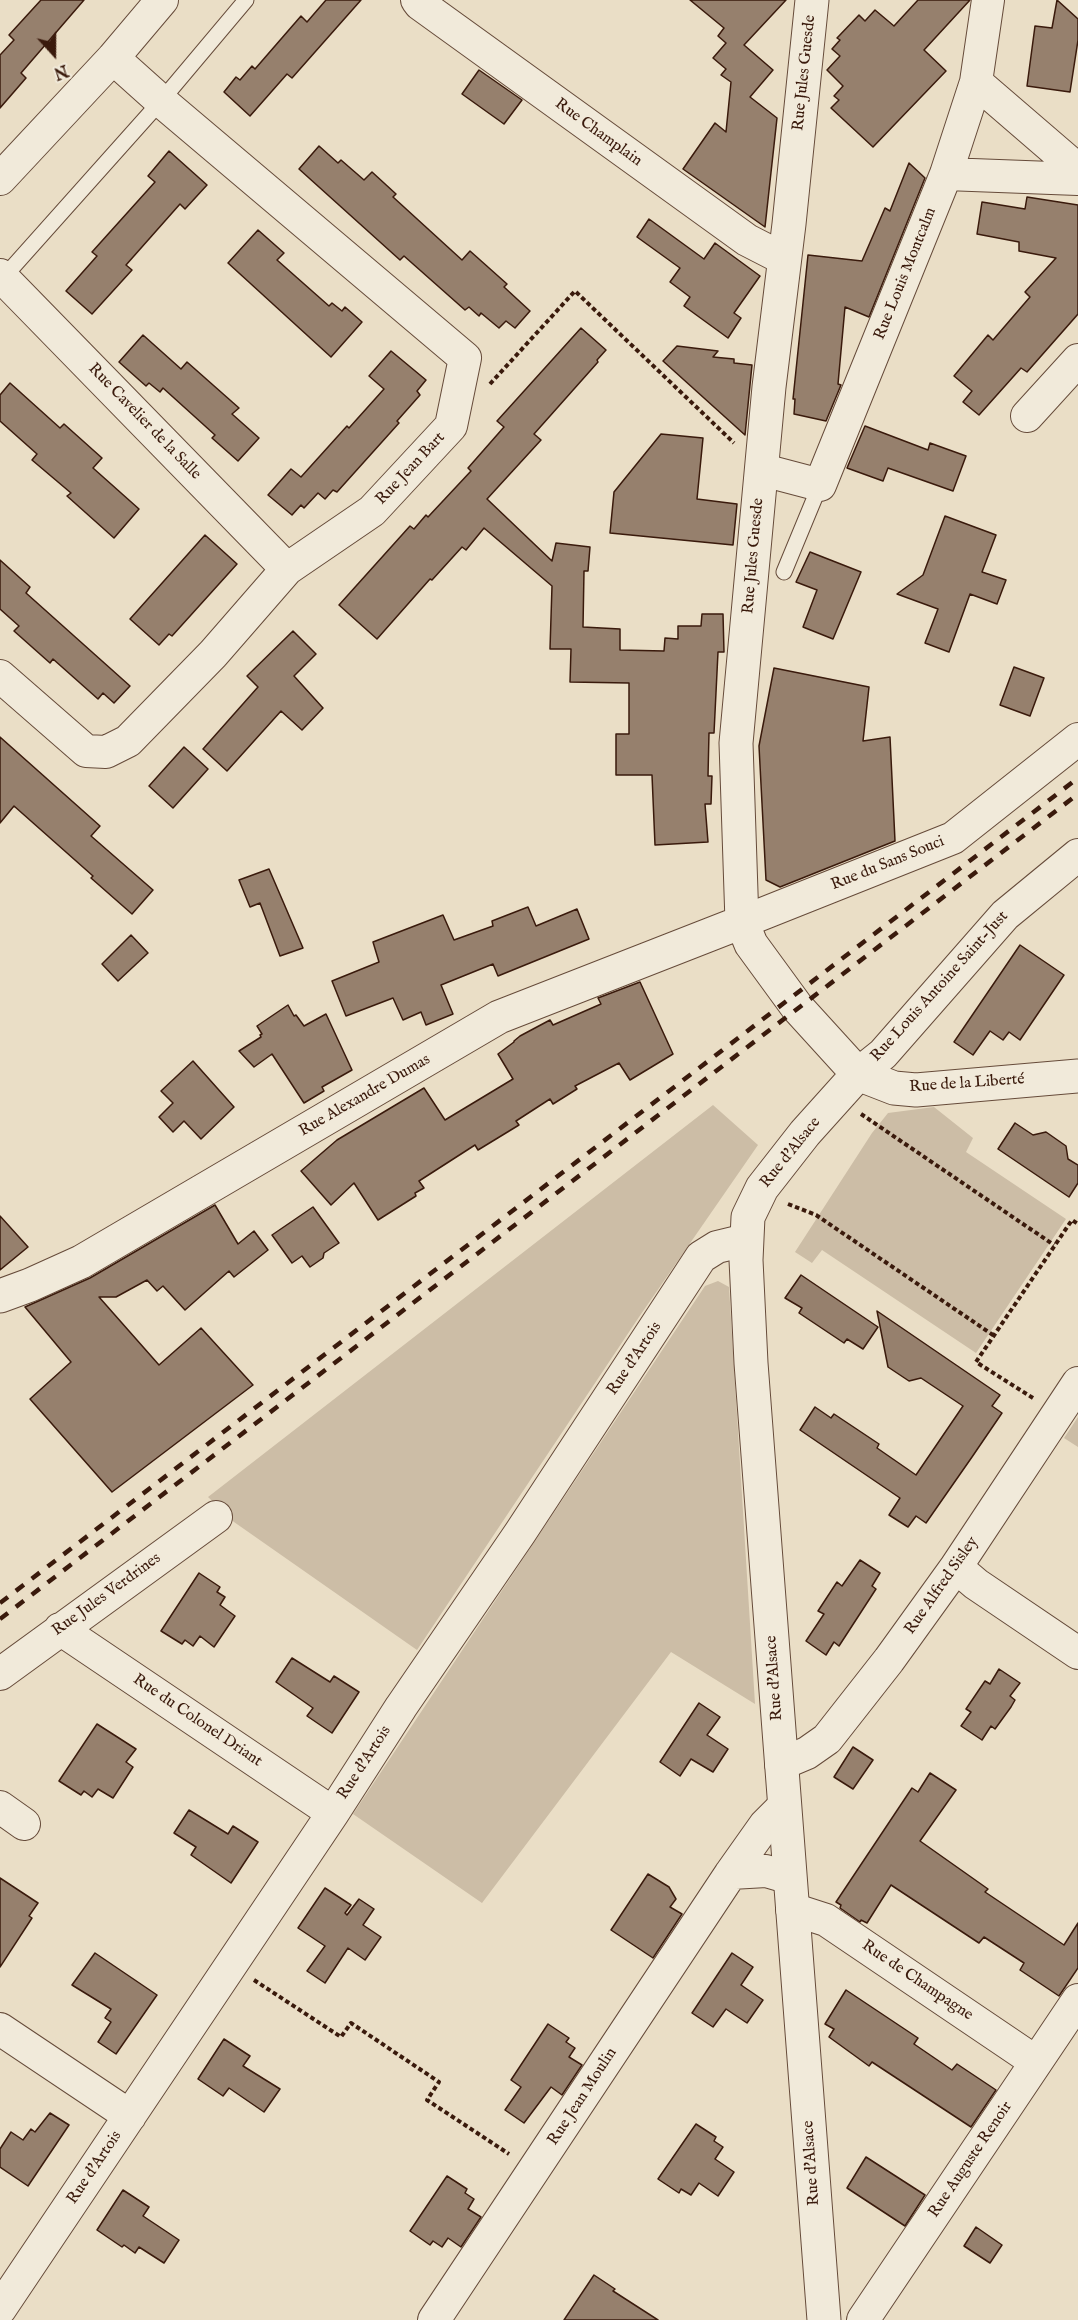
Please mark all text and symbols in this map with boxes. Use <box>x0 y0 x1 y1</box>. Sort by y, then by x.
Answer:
street label: Rue Jules Guesde <box>789 14 821 132</box>
north arrow <box>24 24 84 84</box>
text: N <box>50 59 70 83</box>
street label: Rue Champlain <box>551 95 645 171</box>
street label: Rue Louis Montcalm <box>871 205 941 343</box>
street label: Rue Cavelier de la Salle <box>83 360 205 484</box>
street label: Rue Jean Bart <box>372 429 450 509</box>
street label: Rue Jules Guesde <box>739 497 769 615</box>
street label: Rue du Sans Souci <box>829 833 947 895</box>
street label: Rue Louis Antoine Saint-Just <box>867 908 1013 1066</box>
street label: Rue Alexandre Dumas <box>296 1051 434 1141</box>
street label: Rue de la Liberté <box>909 1070 1025 1098</box>
street label: Rue d'Alsace <box>757 1114 825 1192</box>
street label: Rue d'Artois <box>604 1319 666 1399</box>
street label: Rue Alfred Sisley <box>901 1533 983 1639</box>
street label: Rue Jules Verdrines <box>49 1549 165 1641</box>
street label: Rue d'Alsace <box>762 1635 788 1721</box>
street label: Rue du Colonel Driant <box>129 1671 265 1771</box>
street label: Rue d'Artois <box>334 1723 396 1803</box>
street label: Rue de Champagne <box>858 1937 976 2025</box>
street label: Rue Jean Moulin <box>544 2045 622 2149</box>
street label: Rue Auguste Renoir <box>925 2098 1017 2222</box>
street label: Rue d'Alsace <box>799 2120 825 2206</box>
street label: Rue d'Artois <box>64 2128 126 2208</box>

